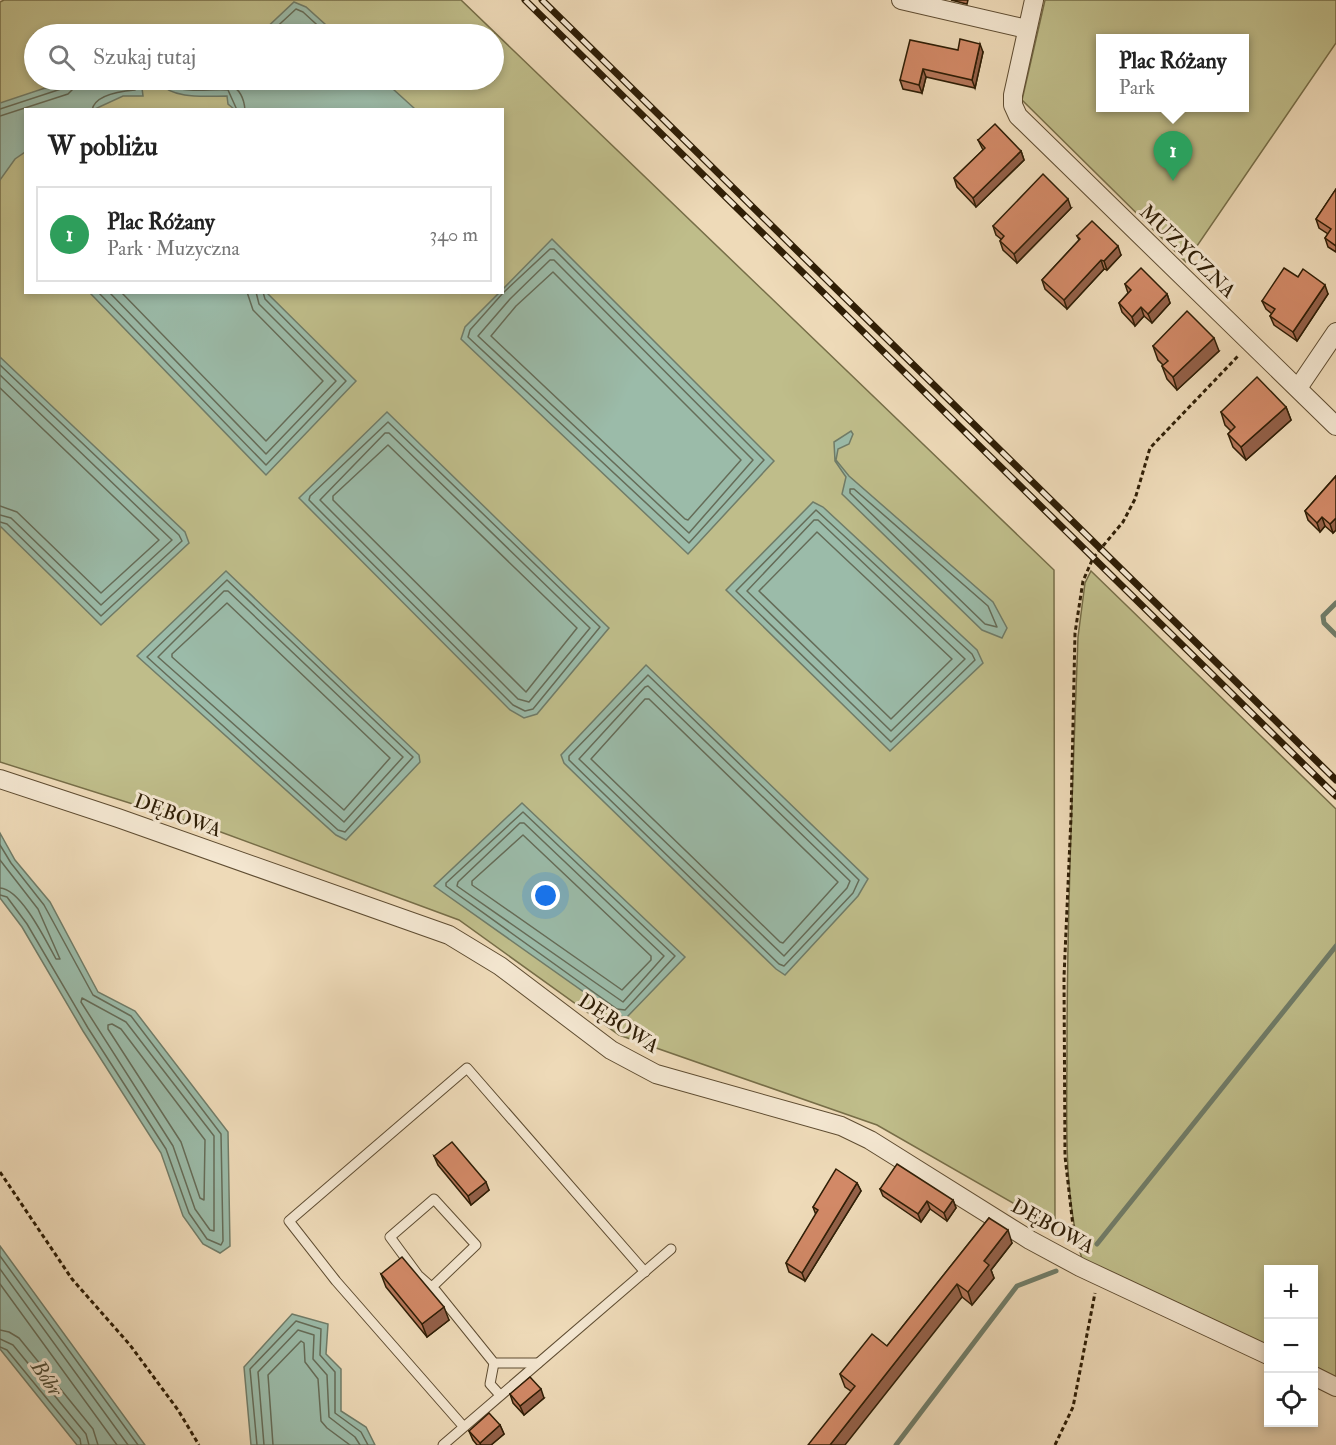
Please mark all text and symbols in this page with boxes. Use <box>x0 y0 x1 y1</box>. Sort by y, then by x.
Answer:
search box <box>24 24 504 90</box>
popup <box>1096 34 1249 112</box>
icon: search <box>45 41 78 74</box>
text: Szukaj tutaj <box>93 43 196 71</box>
text: Plac Różany <box>1119 47 1226 75</box>
text: Park <box>1119 75 1155 100</box>
text: W pobliżu <box>48 131 158 163</box>
pin: 1 <box>1154 132 1192 181</box>
street label: MUZYCZNA <box>1134 199 1241 304</box>
text: Plac Różany <box>107 208 215 236</box>
text: 1 <box>66 222 73 247</box>
text: 340 m <box>430 222 478 247</box>
text: Park · Muzyczna <box>107 236 240 261</box>
street label: DĘBOWA <box>131 788 225 843</box>
your location <box>531 881 560 910</box>
street label: DĘBOWA <box>574 988 664 1059</box>
street label: DĘBOWA <box>1007 1193 1099 1260</box>
map controls <box>1264 1265 1318 1427</box>
button: + <box>1264 1265 1318 1319</box>
button: − <box>1264 1319 1318 1373</box>
water label: Bóbr <box>24 1354 69 1403</box>
button: locate <box>1264 1373 1318 1427</box>

